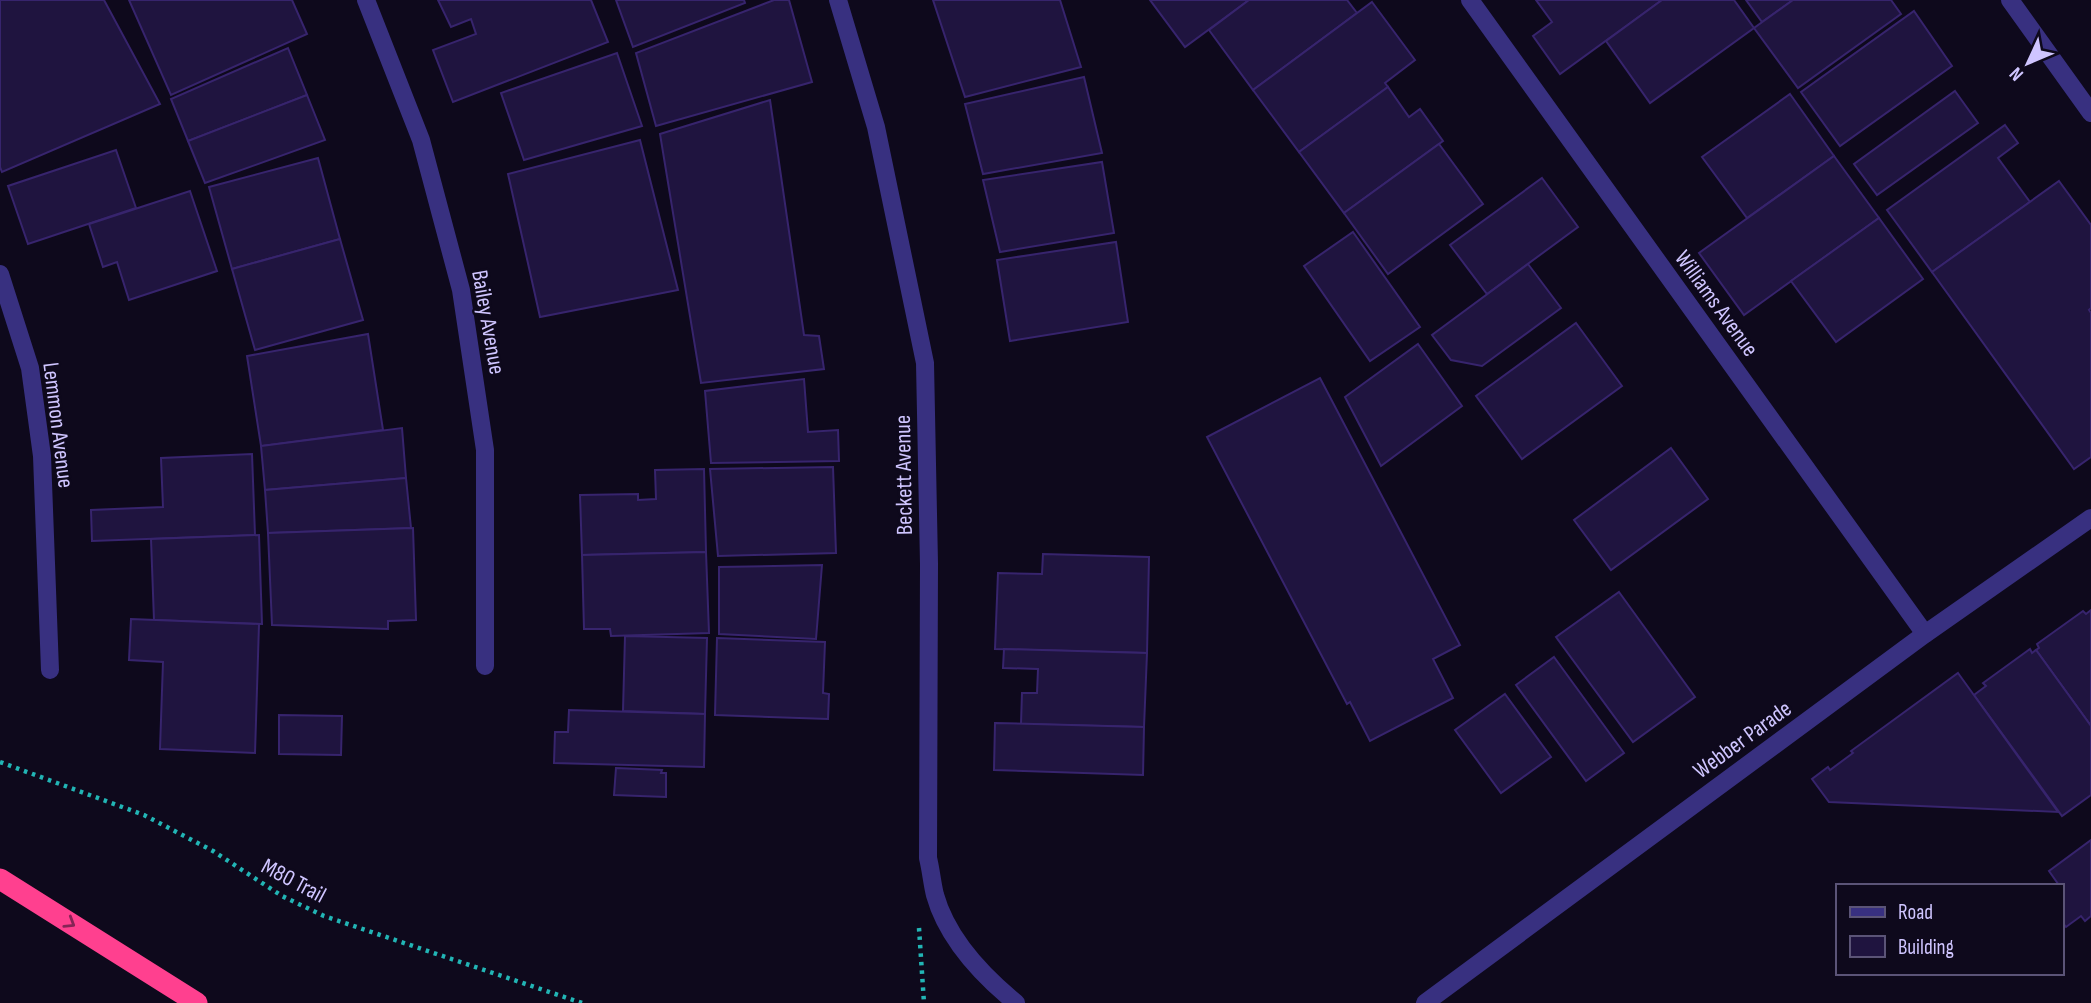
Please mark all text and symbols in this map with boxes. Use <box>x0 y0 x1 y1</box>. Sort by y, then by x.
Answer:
north arrow <box>1993 28 2063 98</box>
text: N <box>2005 62 2029 85</box>
street label: Williams Avenue <box>1668 245 1764 362</box>
street label: Bailey Avenue <box>465 268 511 377</box>
street label: Lemmon Avenue <box>36 361 80 490</box>
street label: Beckett Avenue <box>889 415 919 535</box>
street label: Webber Parade <box>1688 695 1797 785</box>
street label: M80 Trail <box>257 852 331 909</box>
legend <box>1836 884 2063 975</box>
text: Road <box>1898 900 1933 925</box>
one-way arrow <box>63 915 76 928</box>
text: Building <box>1898 935 1954 960</box>

